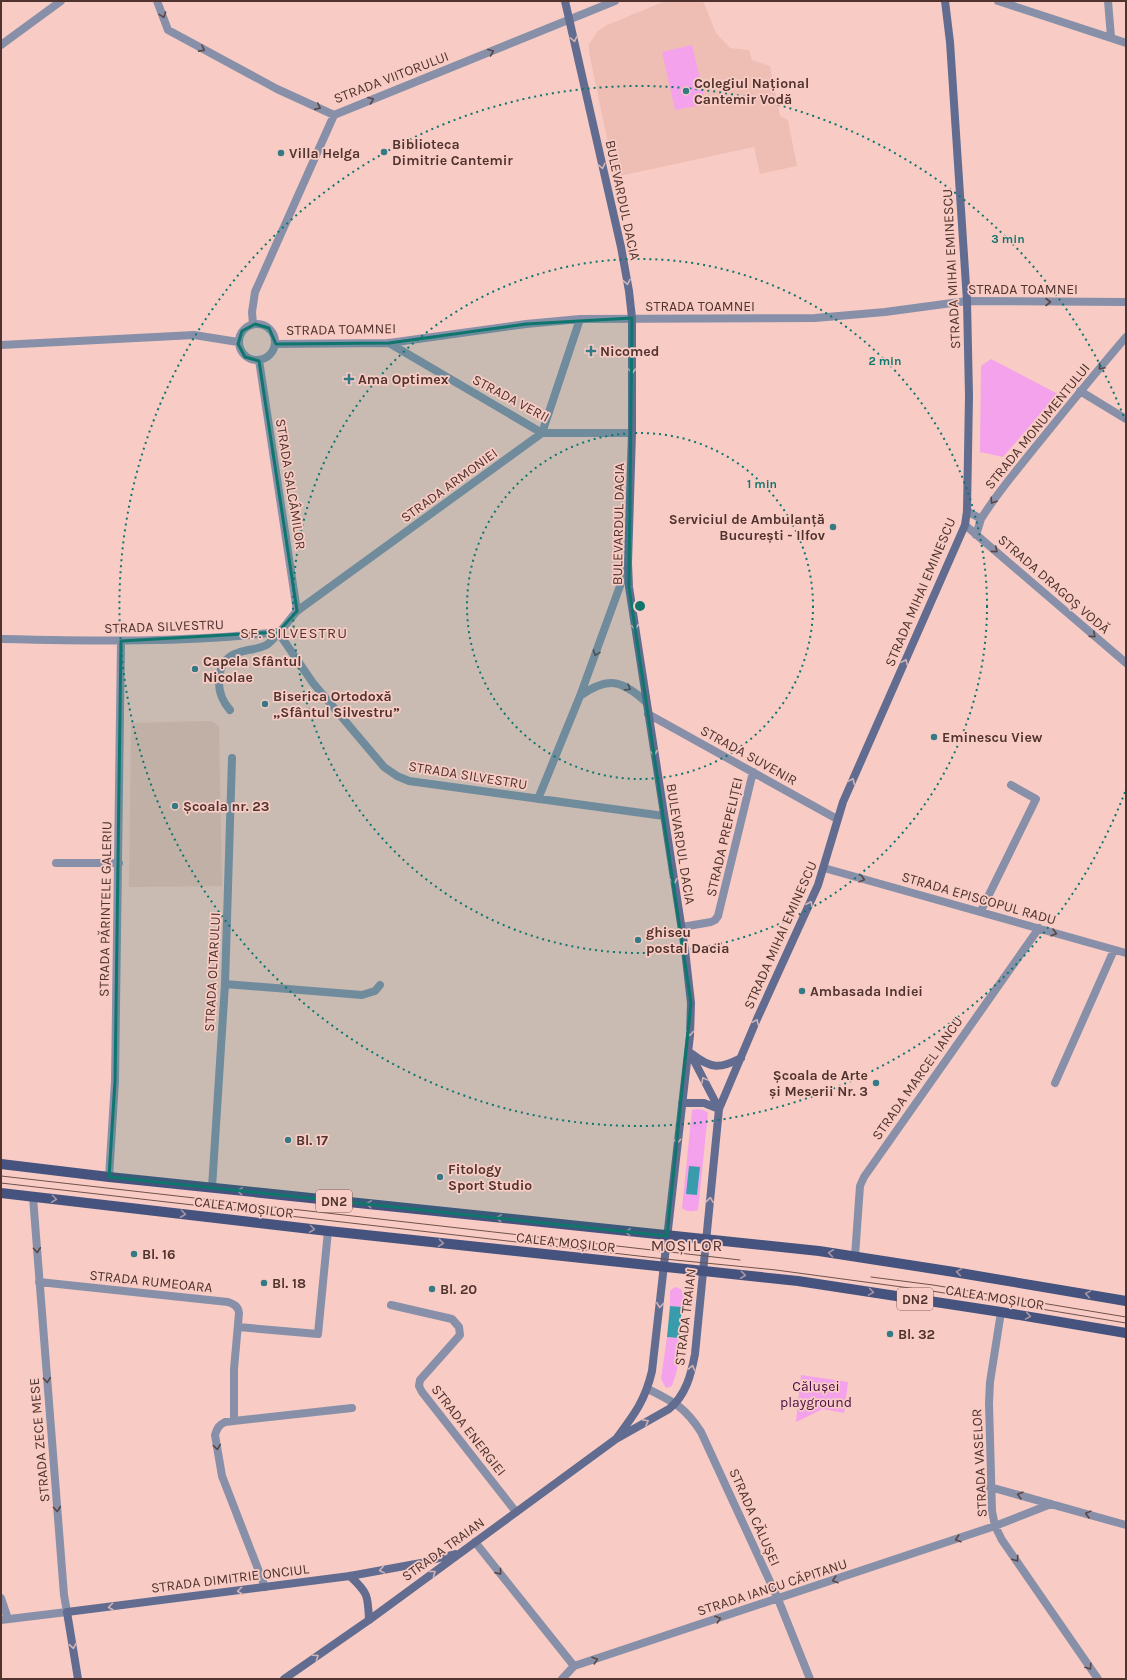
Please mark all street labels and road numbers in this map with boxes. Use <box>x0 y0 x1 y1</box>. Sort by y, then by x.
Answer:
street label: STRADA VIITORULUI <box>331 48 451 107</box>
street label: BULEVARDUL DACIA <box>601 138 644 262</box>
street label: STRADA MIHAI EMINESCU <box>939 188 964 350</box>
street label: STRADA TOAMNEI <box>968 281 1078 298</box>
street label: STRADA TOAMNEI <box>645 298 755 315</box>
street label: STRADA TOAMNEI <box>286 320 396 339</box>
street label: STRADA MONUMENTULUI <box>981 360 1094 493</box>
street label: STRADA VERII <box>469 371 552 426</box>
street label: STRADA SALCÂMILOR <box>272 417 309 551</box>
street label: STRADA ARMONIEI <box>398 445 501 526</box>
street label: BULEVARDUL DACIA <box>609 463 628 585</box>
street label: STRADA MIHAI EMINESCU <box>881 515 960 669</box>
street label: STRADA DRAGOȘ VODĂ <box>994 531 1113 638</box>
street label: STRADA SILVESTRU <box>104 616 224 637</box>
street label: STRADA SUVENIR <box>697 722 800 789</box>
street label: STRADA SILVESTRU <box>407 758 528 793</box>
street label: STRADA PREPELIȚEI <box>703 776 746 898</box>
street label: BULEVARDUL DACIA <box>663 782 698 906</box>
street label: STRADA PĂRINTELE GALERIU <box>95 821 116 997</box>
street label: STRADA MIHAI EMINESCU <box>740 858 821 1012</box>
street label: STRADA EPISCOPUL RADU <box>900 868 1058 929</box>
street label: STRADA OLTARULUI <box>201 912 224 1032</box>
street label: STRADA MARCEL IANCU <box>868 1013 966 1143</box>
road number: DN2 <box>316 1190 352 1212</box>
street label: CALEA MOȘILOR <box>193 1193 295 1222</box>
street label: CALEA MOȘILOR <box>515 1229 616 1256</box>
street label: STRADA RUMEOARA <box>88 1267 213 1296</box>
street label: STRADA TRAIAN <box>671 1267 700 1367</box>
street label: CALEA MOȘILOR <box>944 1281 1046 1314</box>
road number: DN2 <box>897 1288 933 1310</box>
street label: STRADA ZECE MESE <box>26 1377 53 1503</box>
street label: STRADA ENERGIEI <box>428 1381 510 1479</box>
street label: STRADA VASELOR <box>968 1408 991 1518</box>
street label: STRADA CĂLUȘEI <box>725 1466 784 1569</box>
street label: STRADA TRAIAN <box>399 1514 488 1585</box>
street label: STRADA IANCU CĂPITANU <box>695 1555 849 1620</box>
street label: STRADA DIMITRIE ONCIUL <box>150 1560 311 1597</box>

